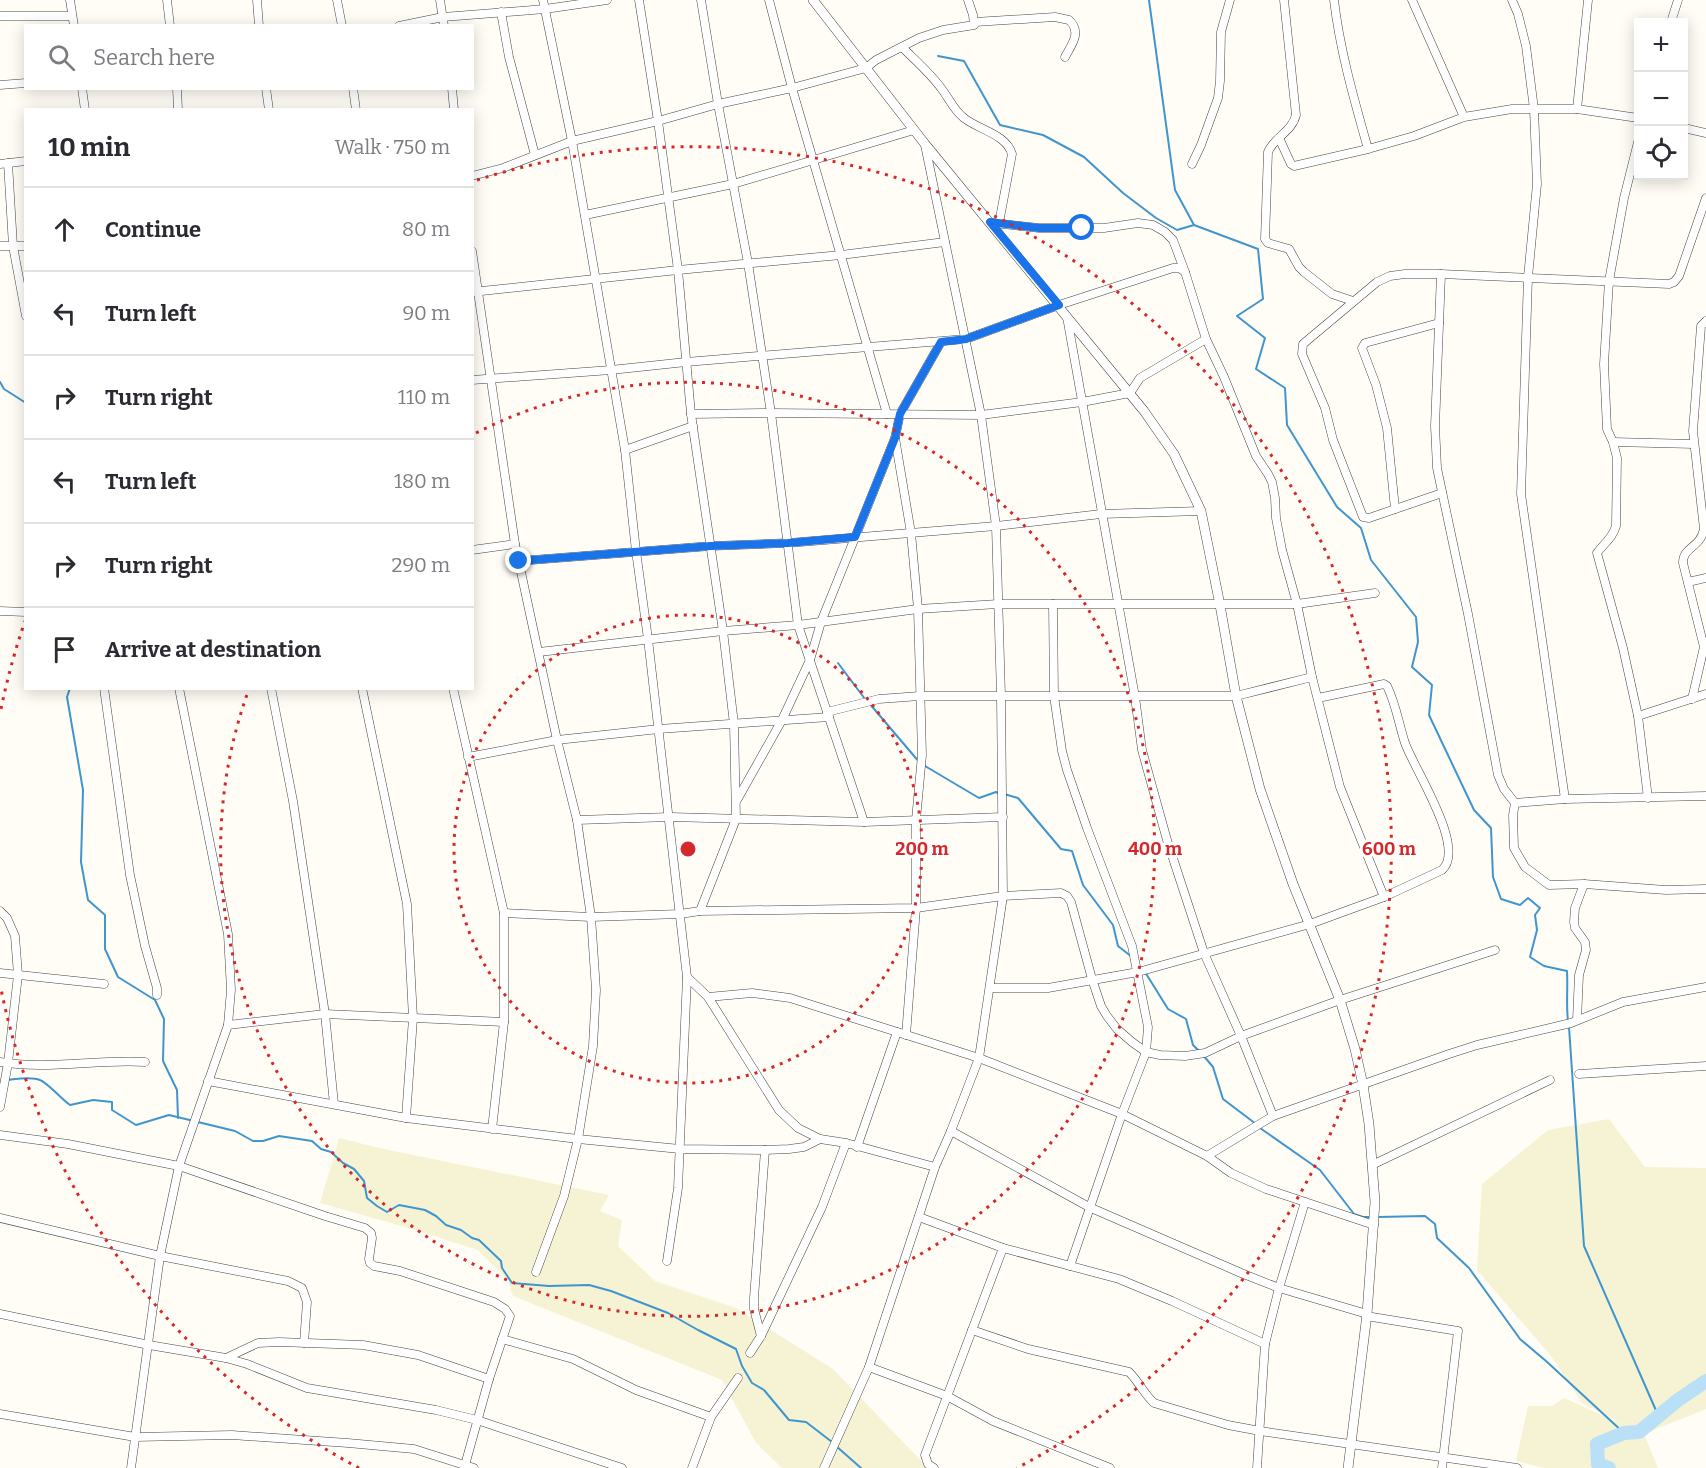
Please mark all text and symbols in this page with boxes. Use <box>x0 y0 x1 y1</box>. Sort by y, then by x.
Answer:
map controls <box>1634 18 1688 180</box>
button: + <box>1634 18 1688 72</box>
search box <box>24 24 474 90</box>
icon: search <box>45 41 78 74</box>
text: Search here <box>93 44 215 71</box>
button: − <box>1634 72 1688 126</box>
button: locate <box>1634 126 1688 180</box>
text: 10 min <box>48 132 130 163</box>
text: Walk · 750 m <box>335 135 450 159</box>
icon: ahead <box>48 213 81 246</box>
route start <box>1068 214 1094 240</box>
text: Continue <box>105 216 201 243</box>
text: 80 m <box>402 217 450 241</box>
icon: left <box>48 297 81 330</box>
text: Turn left <box>105 300 197 327</box>
text: 90 m <box>402 301 450 325</box>
icon: right <box>48 381 81 414</box>
text: Turn right <box>105 384 213 411</box>
text: 110 m <box>398 385 450 409</box>
icon: left <box>48 465 81 498</box>
text: Turn left <box>105 468 197 495</box>
text: 180 m <box>394 469 450 493</box>
route end <box>505 547 531 573</box>
icon: right <box>48 549 81 582</box>
text: Turn right <box>105 552 213 579</box>
text: 290 m <box>392 553 450 577</box>
icon: arrive <box>48 633 81 666</box>
text: Arrive at destination <box>105 636 321 663</box>
text: 200 m <box>895 838 949 860</box>
text: 400 m <box>1128 838 1182 860</box>
text: 600 m <box>1362 838 1416 860</box>
centre of rings <box>678 839 698 859</box>

